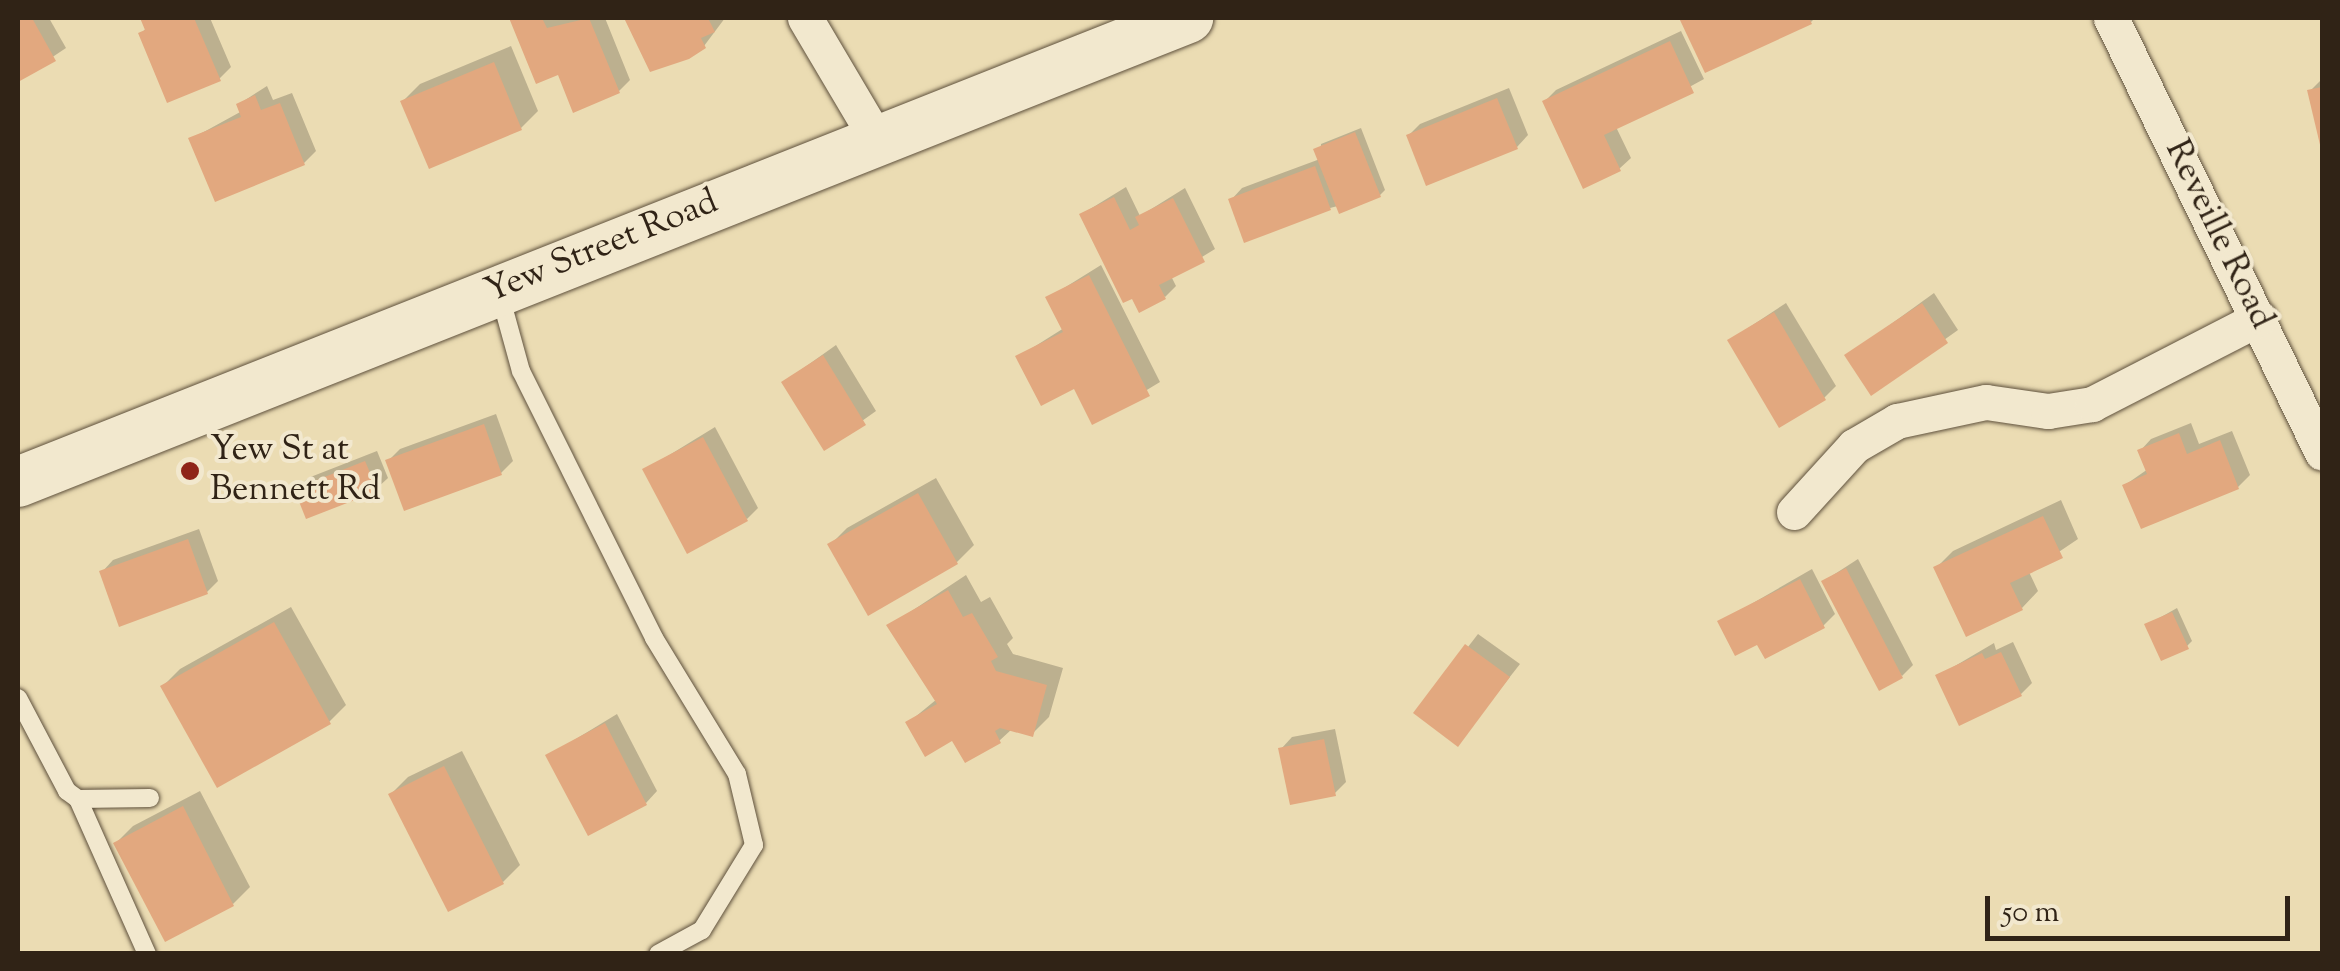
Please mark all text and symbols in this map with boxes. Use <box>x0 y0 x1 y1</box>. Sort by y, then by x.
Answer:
street label: Reveille Road <box>2154 134 2282 336</box>
street label: Yew Street Road <box>479 182 725 314</box>
place label: Yew St at Bennett Rd <box>210 430 381 512</box>
marker: Yew St at Bennett Rd <box>179 460 201 482</box>
scale bar <box>1990 876 2295 938</box>
text: 50 m <box>2002 892 2059 935</box>

